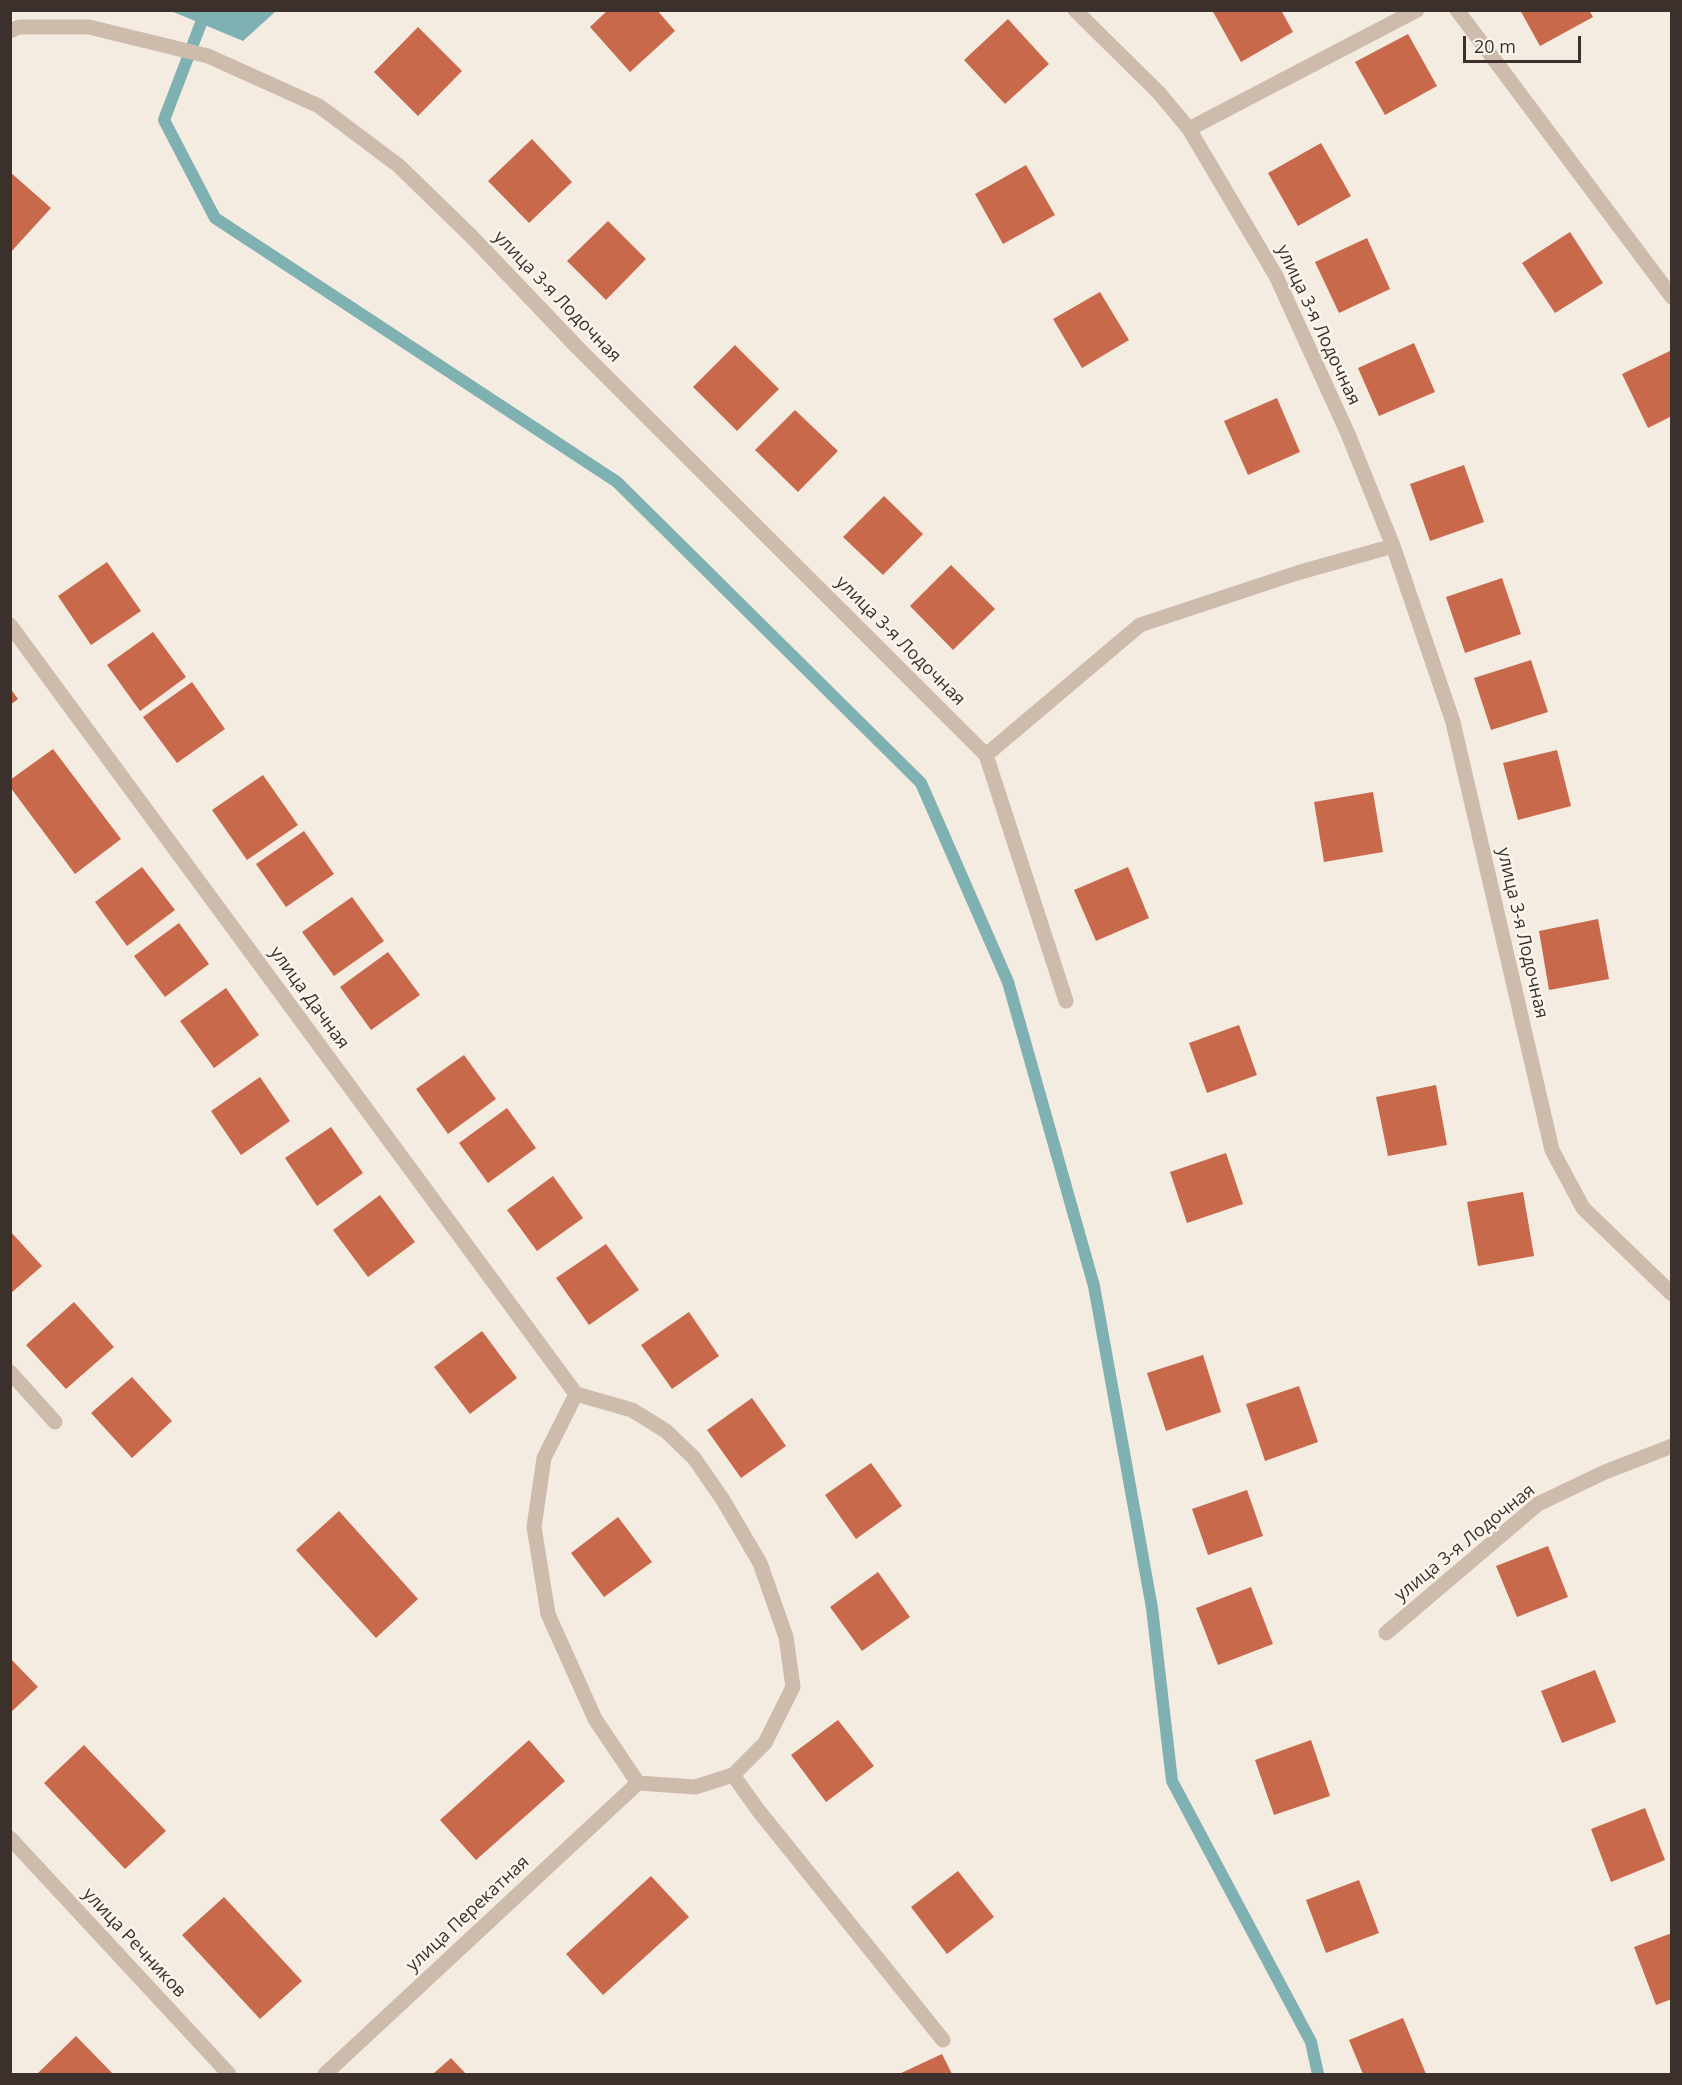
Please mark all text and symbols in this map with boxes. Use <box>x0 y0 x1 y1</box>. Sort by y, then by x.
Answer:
scale bar <box>1466 24 1584 62</box>
text: 20 m <box>1474 34 1516 58</box>
street label: улица 3-я Лодочная <box>489 227 625 367</box>
street label: улица 3-я Лодочная <box>1271 241 1365 409</box>
street label: улица 3-я Лодочная <box>831 572 969 710</box>
street label: улица 3-я Лодочная <box>1492 846 1552 1020</box>
street label: улица Дачная <box>265 943 353 1053</box>
street label: улица 3-я Лодочная <box>1390 1480 1540 1606</box>
street label: улица Перекатная <box>402 1851 534 1977</box>
street label: улица Речников <box>78 1884 190 2002</box>

